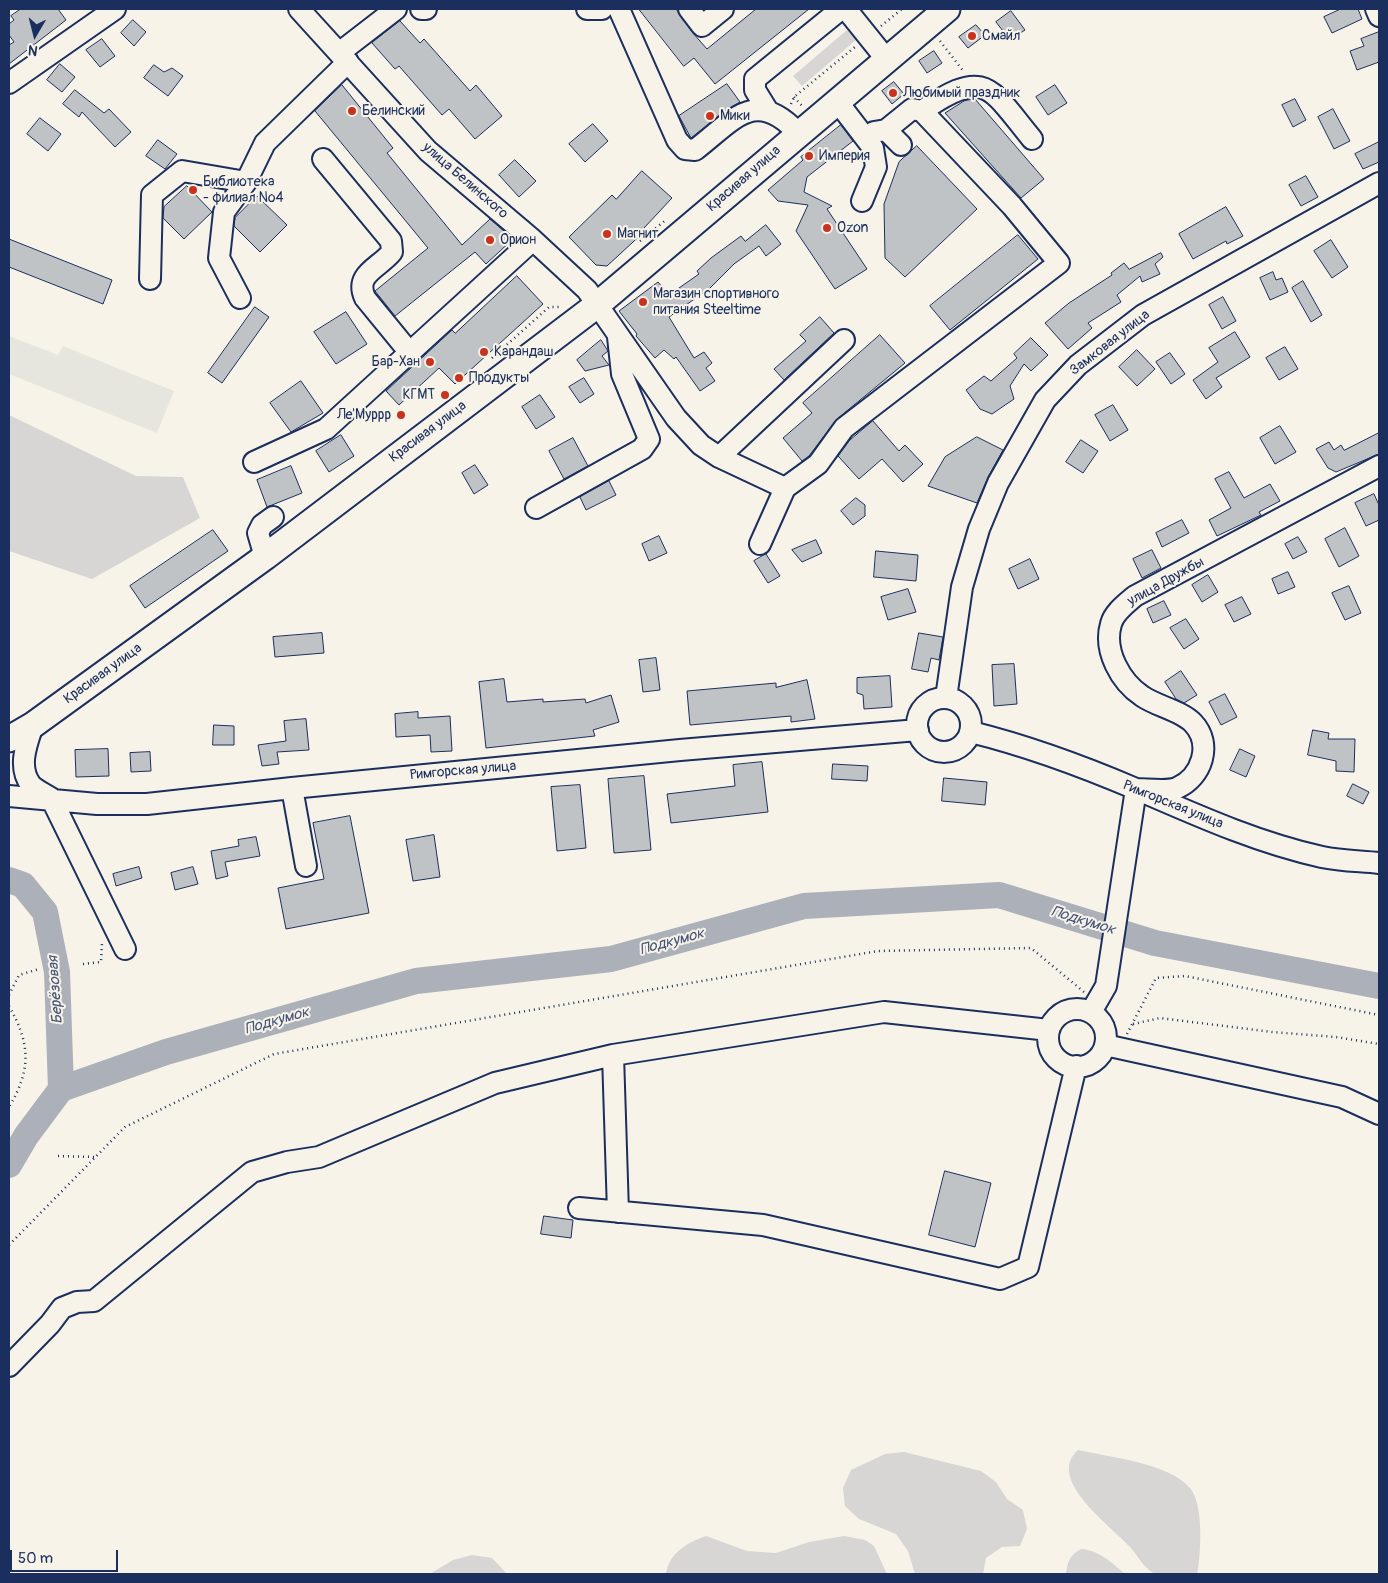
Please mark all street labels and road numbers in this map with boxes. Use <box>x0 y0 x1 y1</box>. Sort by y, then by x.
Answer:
street label: улица Белинского <box>419 139 511 223</box>
street label: Красивая улица <box>704 142 784 216</box>
street label: Замковая улица <box>1067 307 1153 379</box>
street label: Красивая улица <box>386 397 470 467</box>
street label: улица Дружбы <box>1125 554 1207 610</box>
street label: Красивая улица <box>61 640 145 708</box>
street label: Римгорская улица <box>409 758 517 784</box>
street label: Римгорская улица <box>1120 777 1226 833</box>

